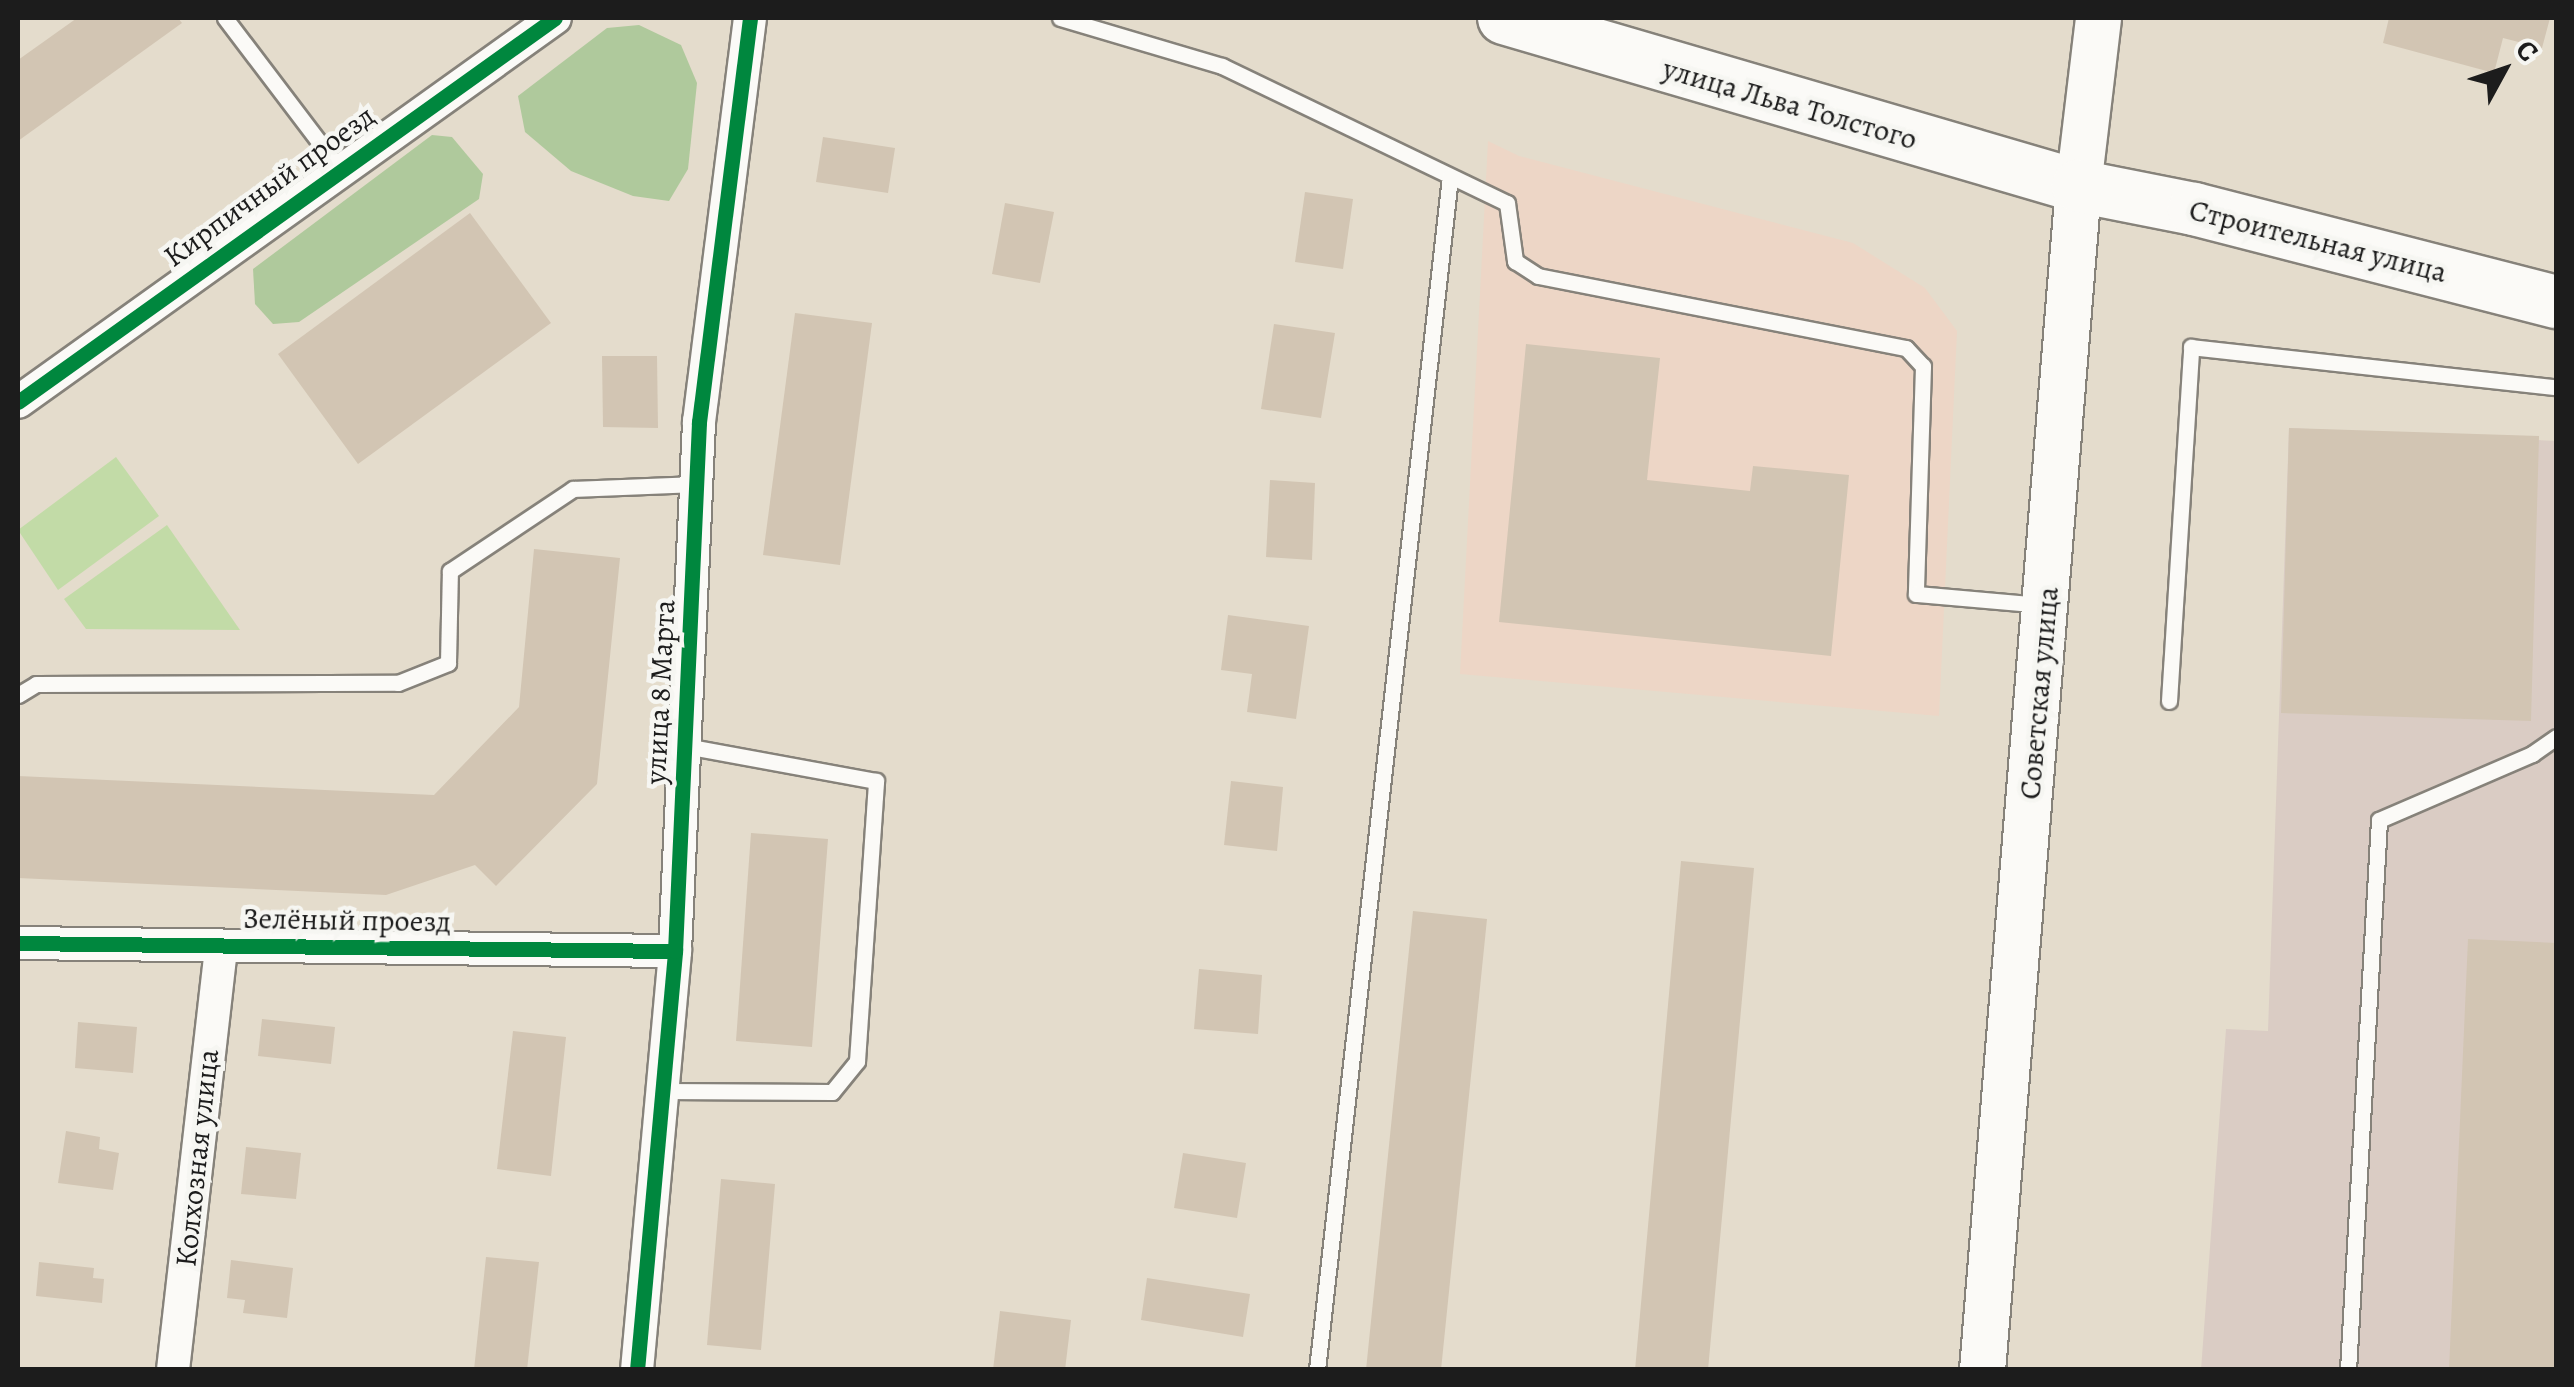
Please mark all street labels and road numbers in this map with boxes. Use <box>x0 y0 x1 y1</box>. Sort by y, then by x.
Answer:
street label: улица Льва Толстого <box>1659 50 1921 158</box>
street label: Кирпичный проезд <box>157 97 381 275</box>
street label: Строительная улица <box>2186 192 2450 290</box>
street label: Советская улица <box>2012 585 2066 801</box>
street label: улица 8 Марта <box>637 599 683 785</box>
street label: Зелёный проезд <box>243 900 451 940</box>
street label: Колхозная улица <box>168 1047 226 1269</box>

